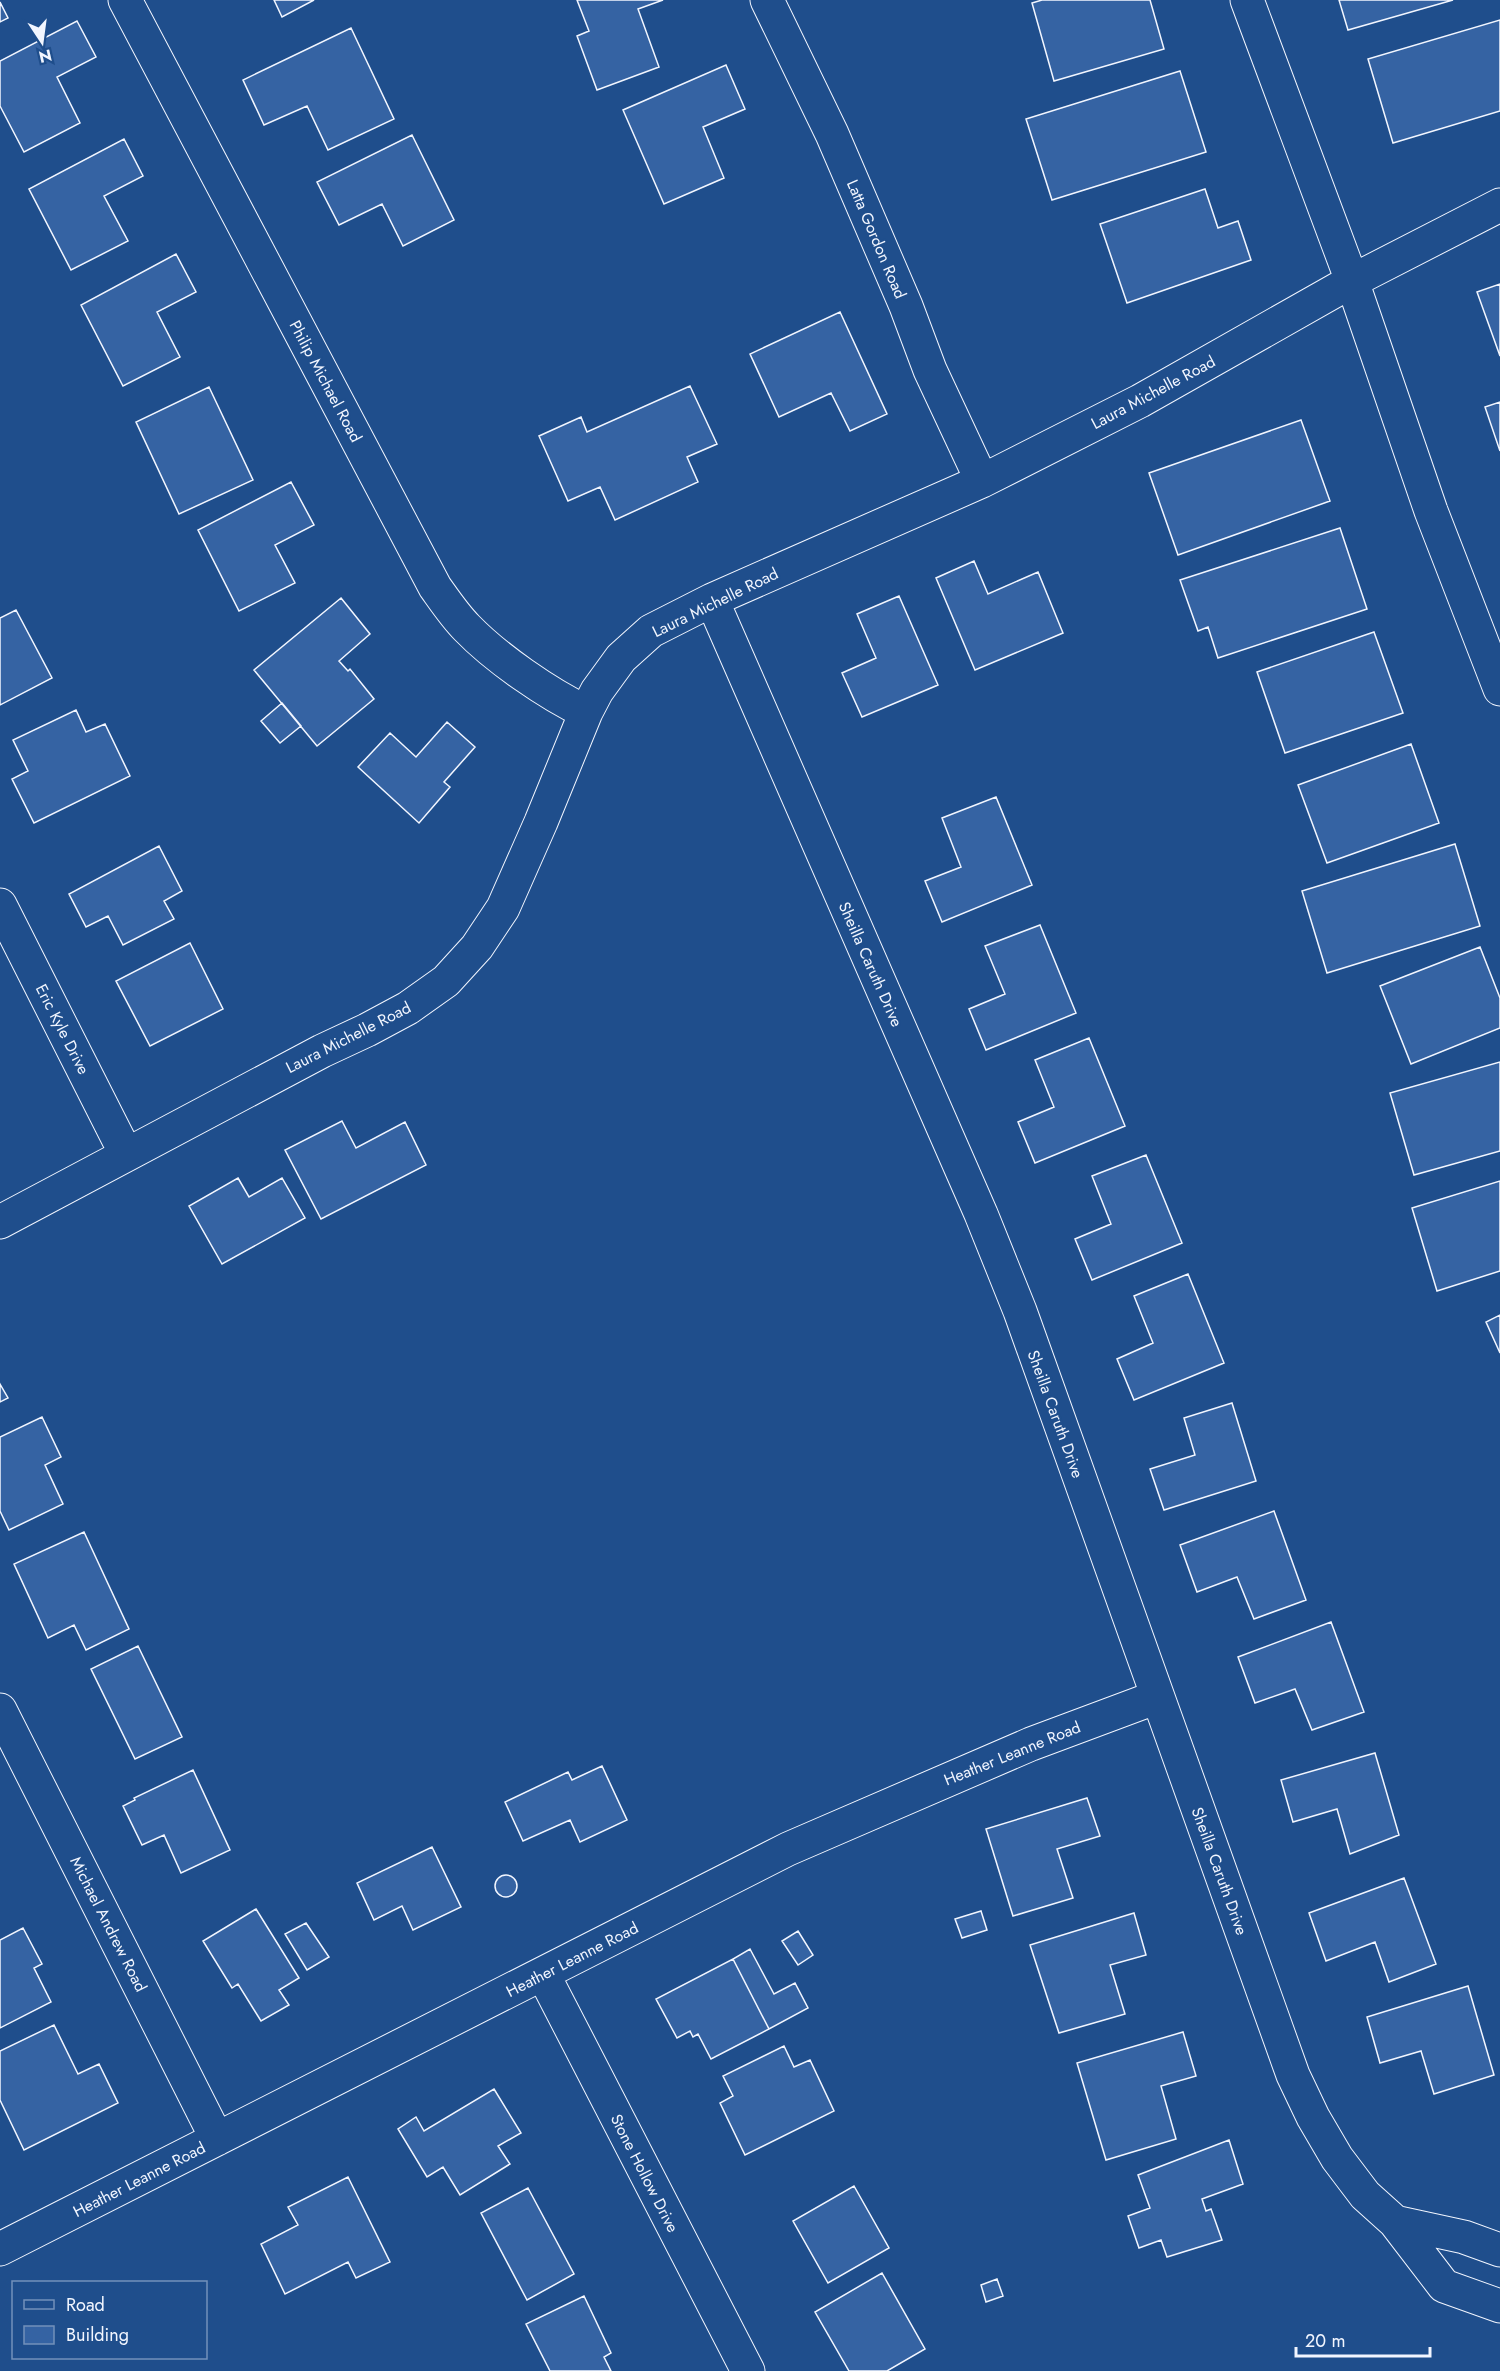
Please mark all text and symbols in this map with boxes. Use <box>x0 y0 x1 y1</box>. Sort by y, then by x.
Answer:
north arrow <box>12 12 72 72</box>
text: N <box>36 43 54 69</box>
street label: Latta Gordon Road <box>841 176 912 302</box>
street label: Philip Michael Road <box>284 316 367 446</box>
street label: Laura Michelle Road <box>1087 350 1219 435</box>
street label: Laura Michelle Road <box>648 562 782 643</box>
street label: Sheilla Caruth Drive <box>833 898 908 1030</box>
street label: Eric Kyle Drive <box>30 980 95 1078</box>
street label: Laura Michelle Road <box>282 996 415 1079</box>
street label: Sheilla Caruth Drive <box>1022 1347 1089 1481</box>
street label: Heather Leanne Road <box>940 1716 1084 1791</box>
street label: Sheilla Caruth Drive <box>1186 1804 1253 1938</box>
street label: Michael Andrew Road <box>64 1853 153 1996</box>
street label: Heather Leanne Road <box>502 1916 642 2003</box>
street label: Stone Hollow Drive <box>605 2110 684 2236</box>
street label: Heather Leanne Road <box>69 2136 209 2223</box>
legend <box>12 2281 207 2359</box>
text: Road <box>66 2292 105 2318</box>
scale bar <box>1296 2320 1430 2358</box>
text: Building <box>66 2322 129 2348</box>
text: 20 m <box>1305 2328 1345 2354</box>

